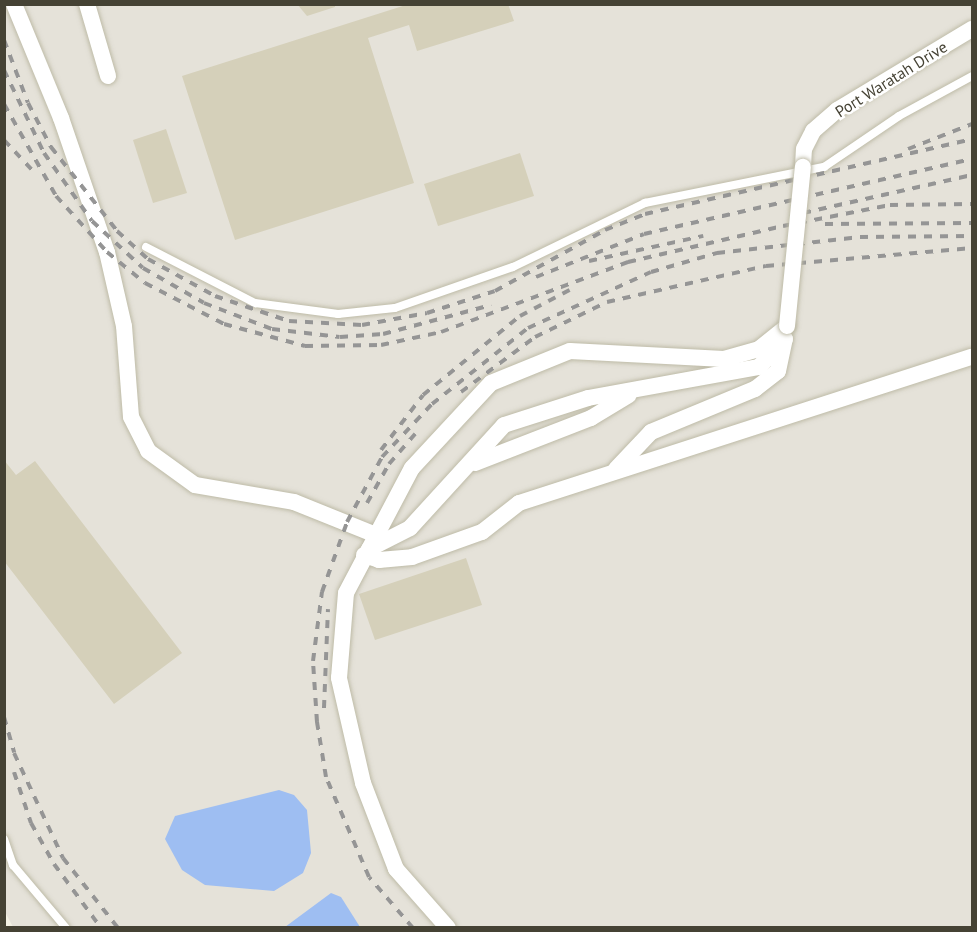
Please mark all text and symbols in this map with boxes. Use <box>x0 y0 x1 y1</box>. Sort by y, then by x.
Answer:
street label: Port Waratah Drive <box>831 37 951 121</box>

